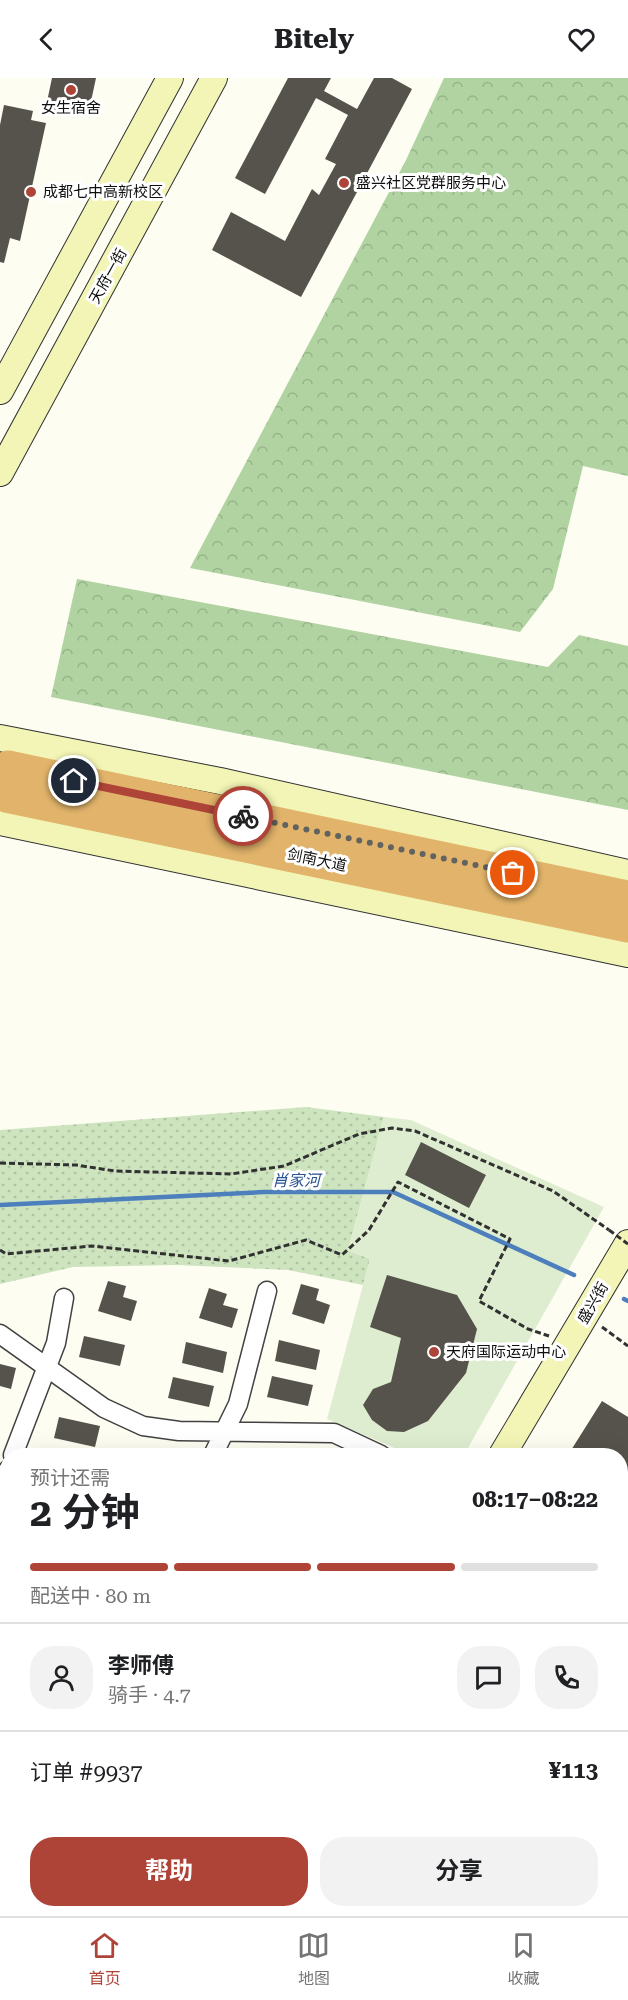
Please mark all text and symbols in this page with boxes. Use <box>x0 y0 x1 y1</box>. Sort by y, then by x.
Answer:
icon: back <box>30 23 63 56</box>
text: Bitely <box>274 23 354 55</box>
icon: heart <box>565 23 598 56</box>
marker: 女生宿舍 <box>64 83 78 97</box>
place label: 女生宿舍 <box>41 99 101 117</box>
place label: 盛兴社区党群服务中心 <box>356 174 506 192</box>
marker: 盛兴社区党群服务中心 <box>337 176 351 190</box>
place label: 成都七中高新校区 <box>43 183 163 201</box>
marker: 成都七中高新校区 <box>24 185 38 199</box>
street label: 天府一街 <box>86 245 130 307</box>
pin <box>48 755 99 806</box>
icon: home <box>57 764 90 797</box>
courier <box>213 786 273 846</box>
icon: bike <box>227 800 260 833</box>
street label: 剑南大道 <box>286 845 348 875</box>
pin <box>487 847 538 898</box>
icon: bag <box>496 856 529 889</box>
water label: 肖家河 <box>272 1171 323 1190</box>
street label: 盛兴街 <box>574 1279 612 1327</box>
place label: 天府国际运动中心 <box>446 1343 566 1361</box>
marker: 天府国际运动中心 <box>427 1345 441 1359</box>
text: 预计还需 <box>30 1466 110 1490</box>
text: 08:17–08:22 <box>472 1487 598 1512</box>
text: 2 分钟 <box>30 1490 140 1536</box>
text: 配送中 · 80 m <box>30 1584 151 1608</box>
button: person <box>30 1646 93 1709</box>
button: chat <box>457 1646 520 1709</box>
button: phone <box>535 1646 598 1709</box>
text: 李师傅 <box>108 1653 174 1678</box>
text: 骑手 · 4.7 <box>108 1683 191 1707</box>
text: ¥113 <box>549 1758 598 1783</box>
text: 订单 #9937 <box>30 1760 143 1785</box>
button: 帮助 <box>30 1837 308 1906</box>
button: 分享 <box>320 1837 598 1906</box>
tab: 首页 <box>88 1929 121 1989</box>
tab: 地图 <box>297 1929 330 1989</box>
tab: 收藏 <box>507 1929 540 1989</box>

